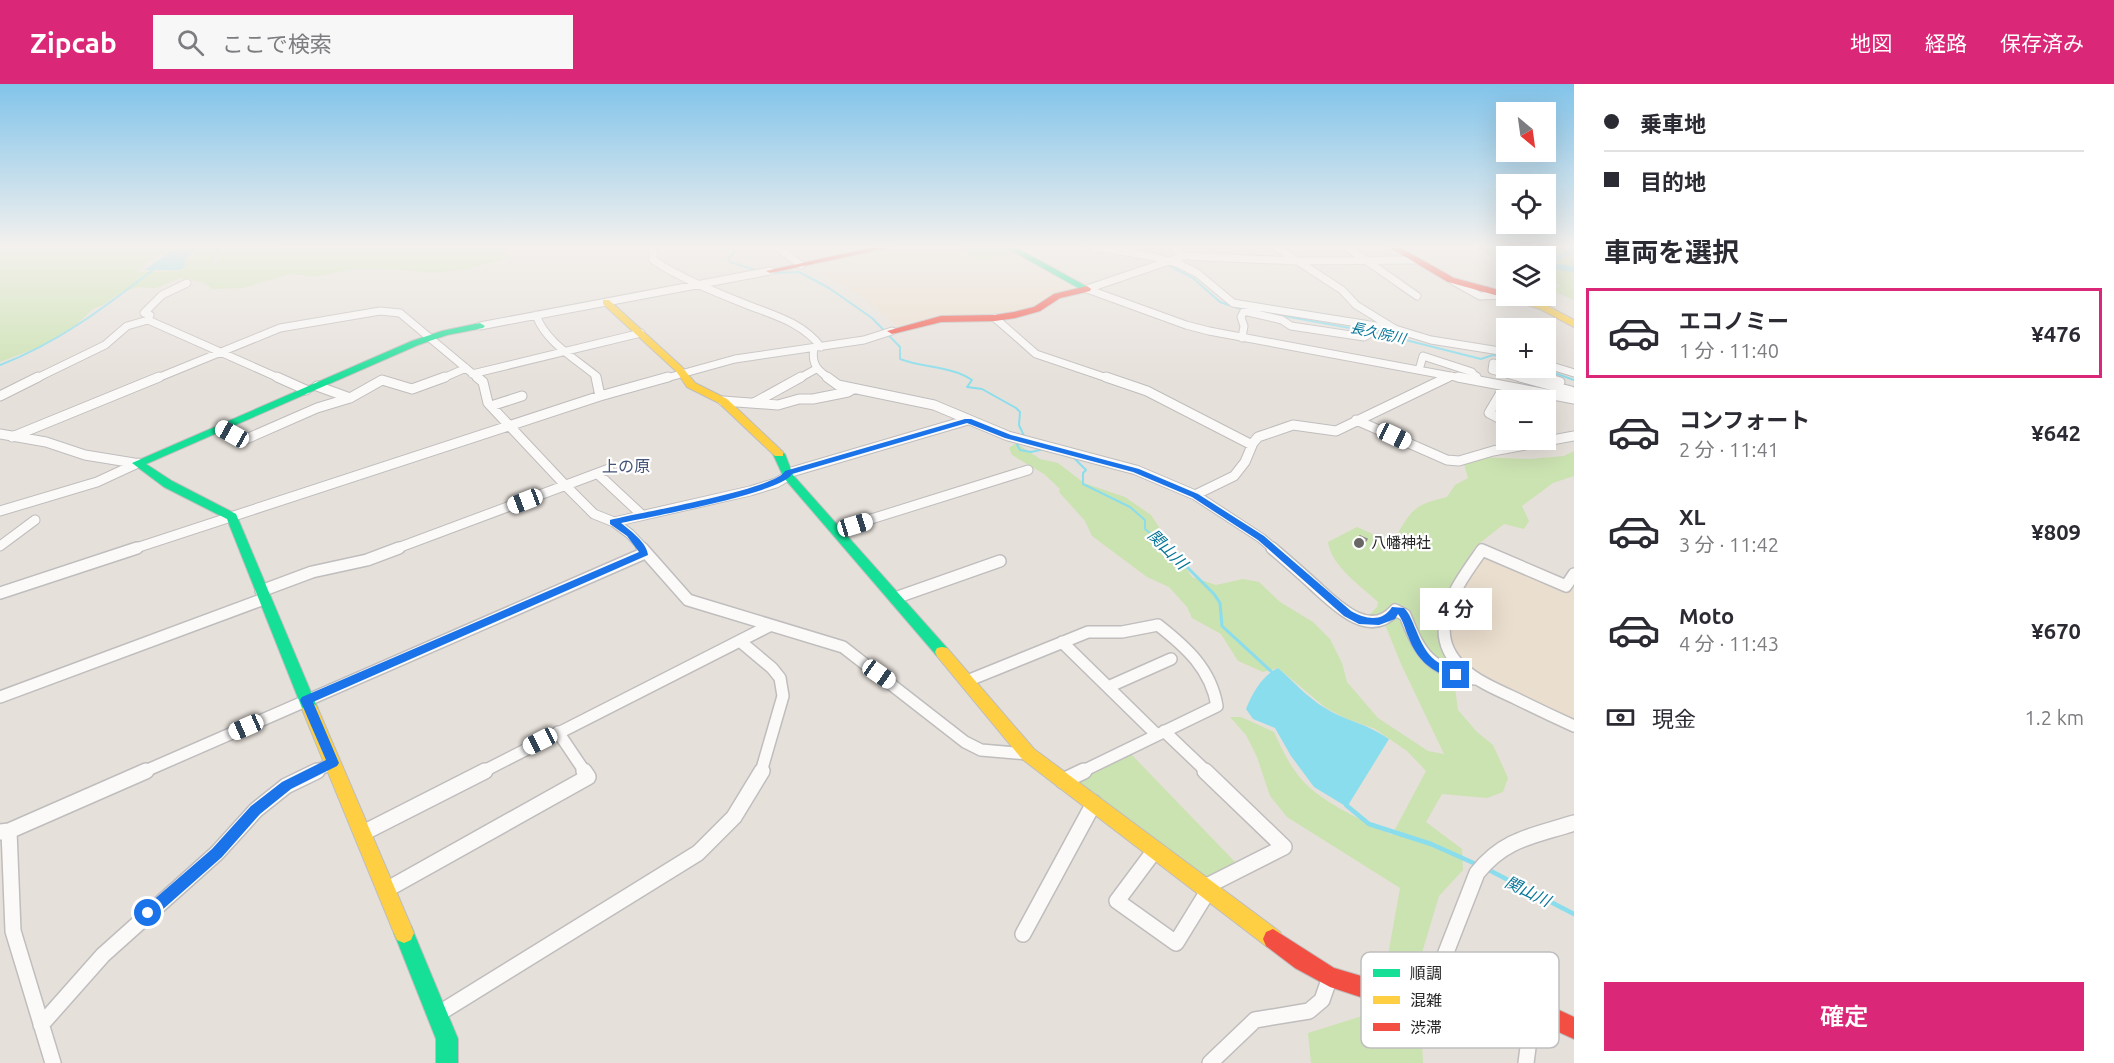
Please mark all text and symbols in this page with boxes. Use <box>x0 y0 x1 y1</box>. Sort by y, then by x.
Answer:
search box <box>153 15 573 69</box>
icon: search <box>174 26 207 59</box>
text: Zipcab <box>30 27 117 58</box>
text: ここで検索 <box>222 31 332 56</box>
text: 地図 <box>1850 31 1892 55</box>
text: 経路 <box>1925 31 1967 55</box>
text: 保存済み <box>2000 31 2084 55</box>
north arrow <box>1496 102 1556 162</box>
map controls <box>1496 102 1556 450</box>
text: 乗車地 <box>1640 111 1706 136</box>
text: 目的地 <box>1640 169 1706 194</box>
button: locate <box>1496 174 1556 234</box>
text: 車両を選択 <box>1604 237 1739 267</box>
button: layers <box>1496 246 1556 306</box>
icon: car <box>1607 306 1661 360</box>
text: エコノミー <box>1679 308 1789 333</box>
button: + <box>1496 318 1556 378</box>
water label: 長久院川 <box>1349 319 1409 347</box>
text: ¥476 <box>2031 321 2081 346</box>
text: 1 分 · 11:40 <box>1679 339 1779 362</box>
button: − <box>1496 390 1556 450</box>
icon: car <box>1607 405 1661 459</box>
text: コンフォート <box>1679 407 1810 432</box>
car <box>212 417 252 451</box>
car <box>1374 420 1414 452</box>
text: ¥642 <box>2031 420 2081 445</box>
text: 2 分 · 11:41 <box>1679 438 1779 461</box>
district label: 上の原 <box>602 457 650 475</box>
car <box>505 486 545 516</box>
icon: car <box>1607 504 1661 558</box>
text: XL <box>1679 504 1706 529</box>
car <box>835 511 875 539</box>
text: ¥809 <box>2031 519 2081 544</box>
water label: 関山川 <box>1145 526 1193 574</box>
text: 3 分 · 11:42 <box>1679 533 1779 556</box>
place label: 八幡神社 <box>1371 534 1431 551</box>
marker: 八幡神社 <box>1352 536 1366 550</box>
callout: 4 分 <box>1420 588 1492 630</box>
text: 4 分 <box>1438 597 1474 620</box>
icon: car <box>1607 603 1661 657</box>
text: Moto <box>1679 603 1734 628</box>
text: ¥670 <box>2031 618 2081 643</box>
text: 4 分 · 11:43 <box>1679 632 1779 655</box>
car <box>859 656 899 692</box>
route end <box>1442 661 1469 688</box>
icon: cash <box>1604 701 1637 734</box>
text: 現金 <box>1652 706 1696 731</box>
text: 1.2 km <box>2025 706 2084 729</box>
car <box>226 711 266 743</box>
car <box>520 725 560 757</box>
water label: 関山川 <box>1502 872 1555 910</box>
route start <box>134 899 161 926</box>
legend <box>1361 952 1559 1048</box>
text: 順調 <box>1410 964 1442 982</box>
button: 確定 <box>1604 982 2084 1051</box>
text: 混雑 <box>1410 991 1442 1009</box>
text: 渋滞 <box>1410 1018 1442 1036</box>

